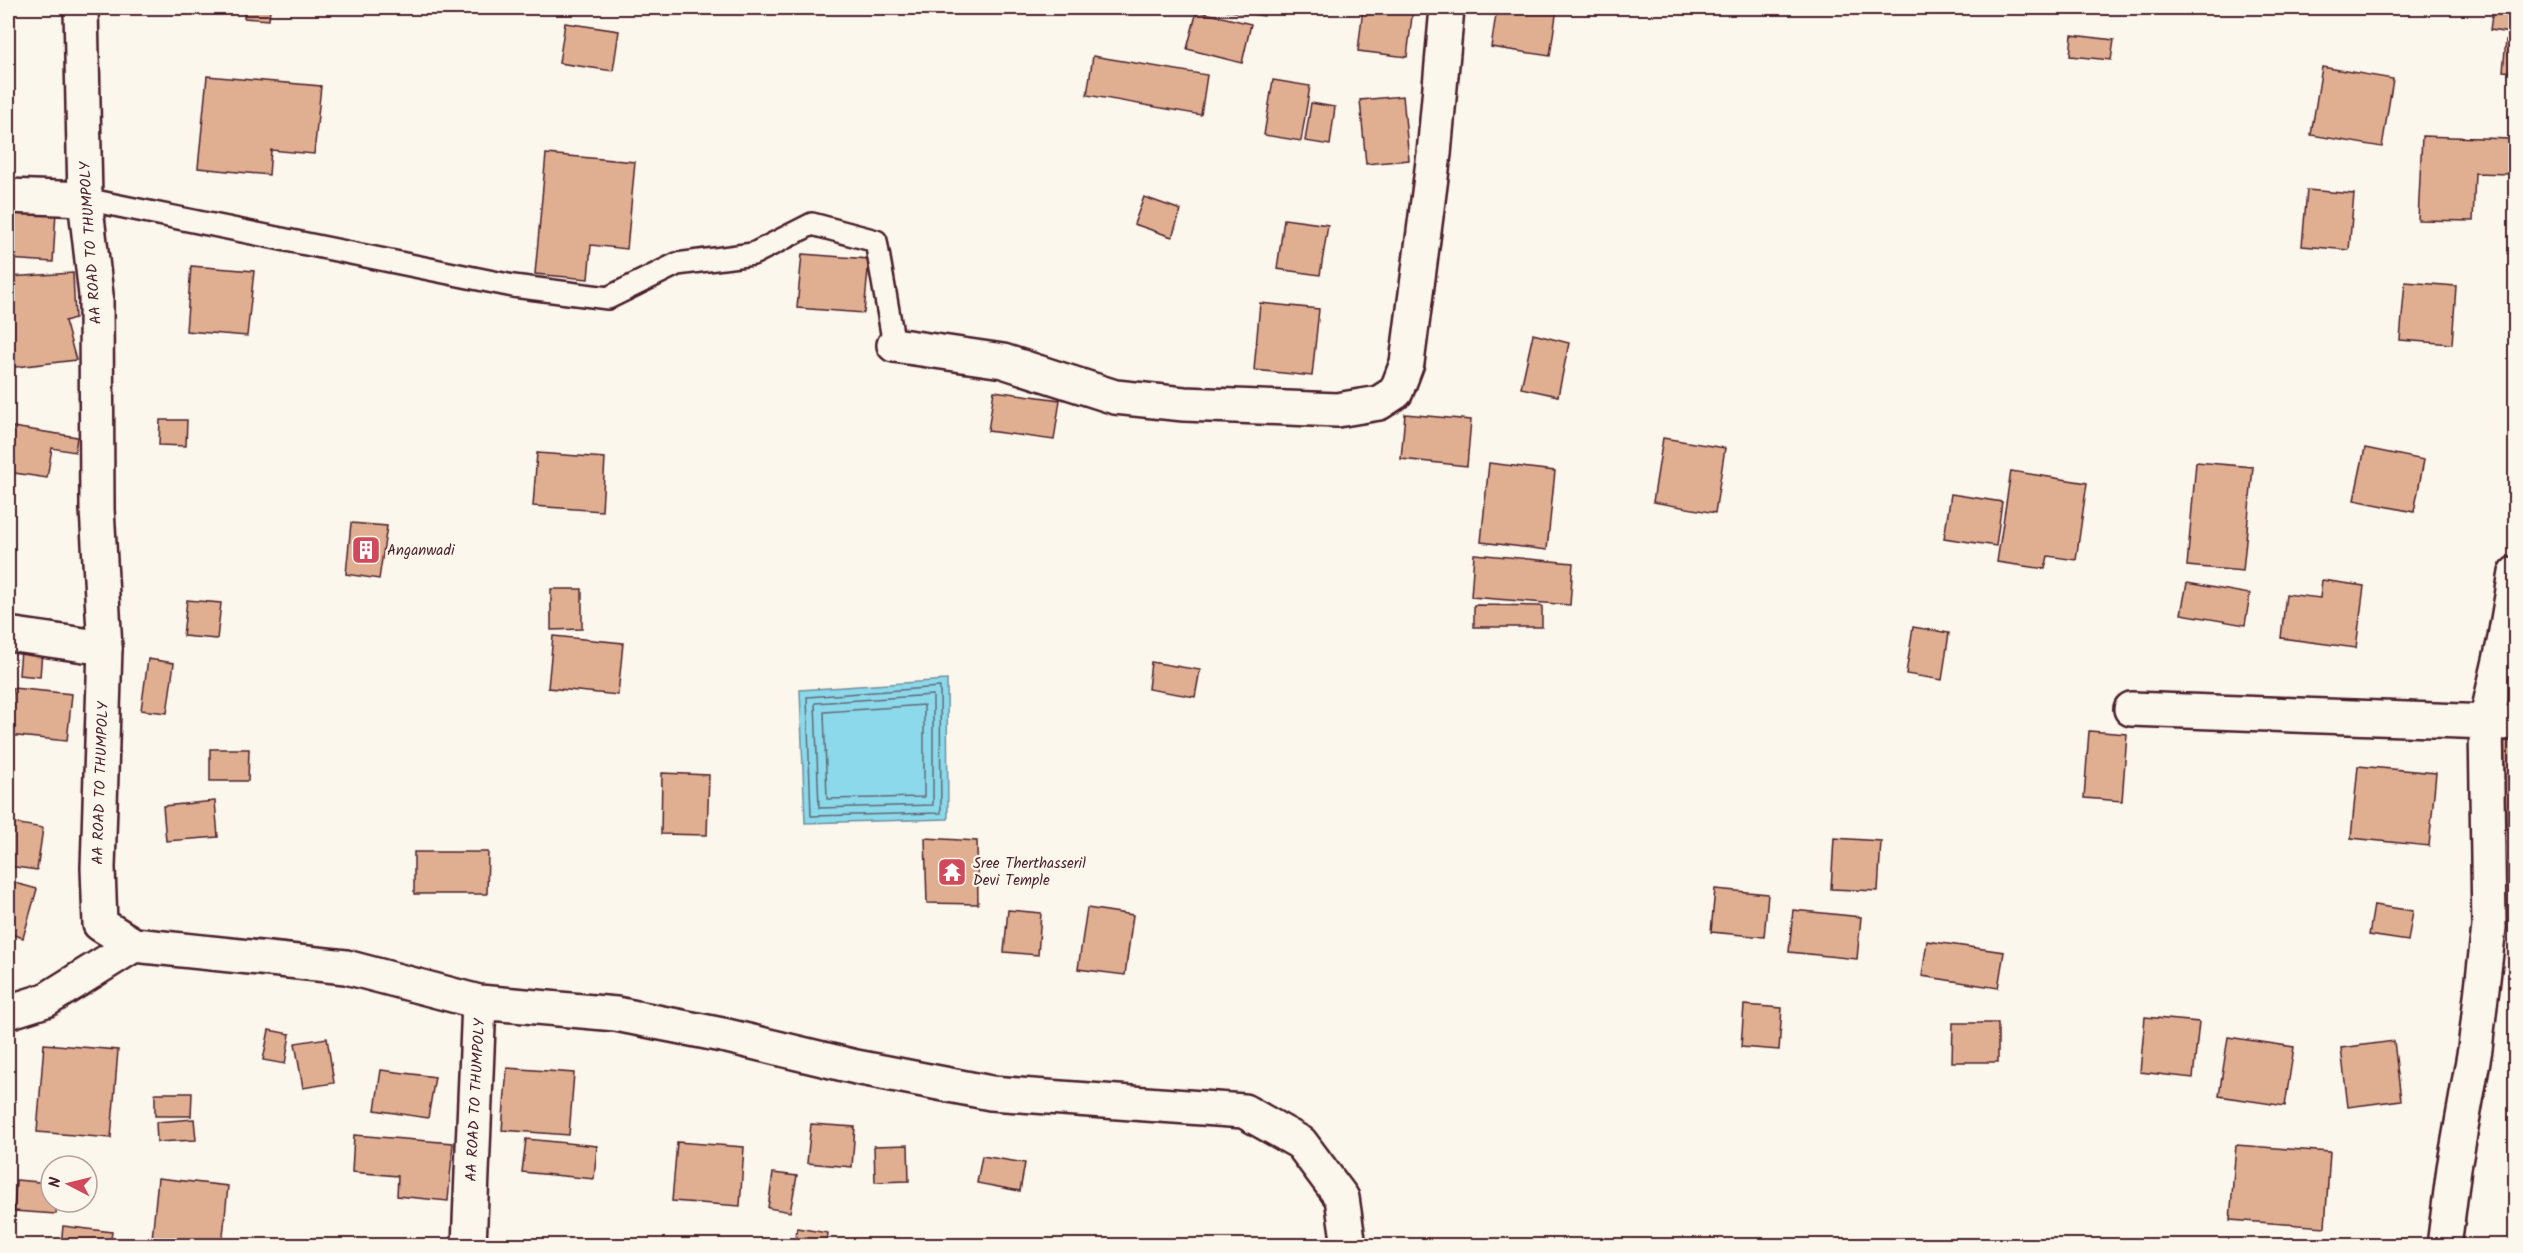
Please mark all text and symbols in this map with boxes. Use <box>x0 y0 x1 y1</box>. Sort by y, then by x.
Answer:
street label: AA ROAD TO THUMPOLY <box>73 159 109 325</box>
building icon: Anganwadi <box>350 534 382 566</box>
place label: Anganwadi <box>387 539 456 563</box>
street label: AA ROAD TO THUMPOLY <box>86 700 116 865</box>
place label: Sree Therthasseril Devi Temple <box>973 852 1086 893</box>
temple icon: Sree Therthasseril Devi Temple <box>936 856 968 888</box>
street label: AA ROAD TO THUMPOLY <box>460 1017 492 1182</box>
north arrow <box>39 1154 99 1214</box>
text: N <box>43 1176 69 1189</box>

